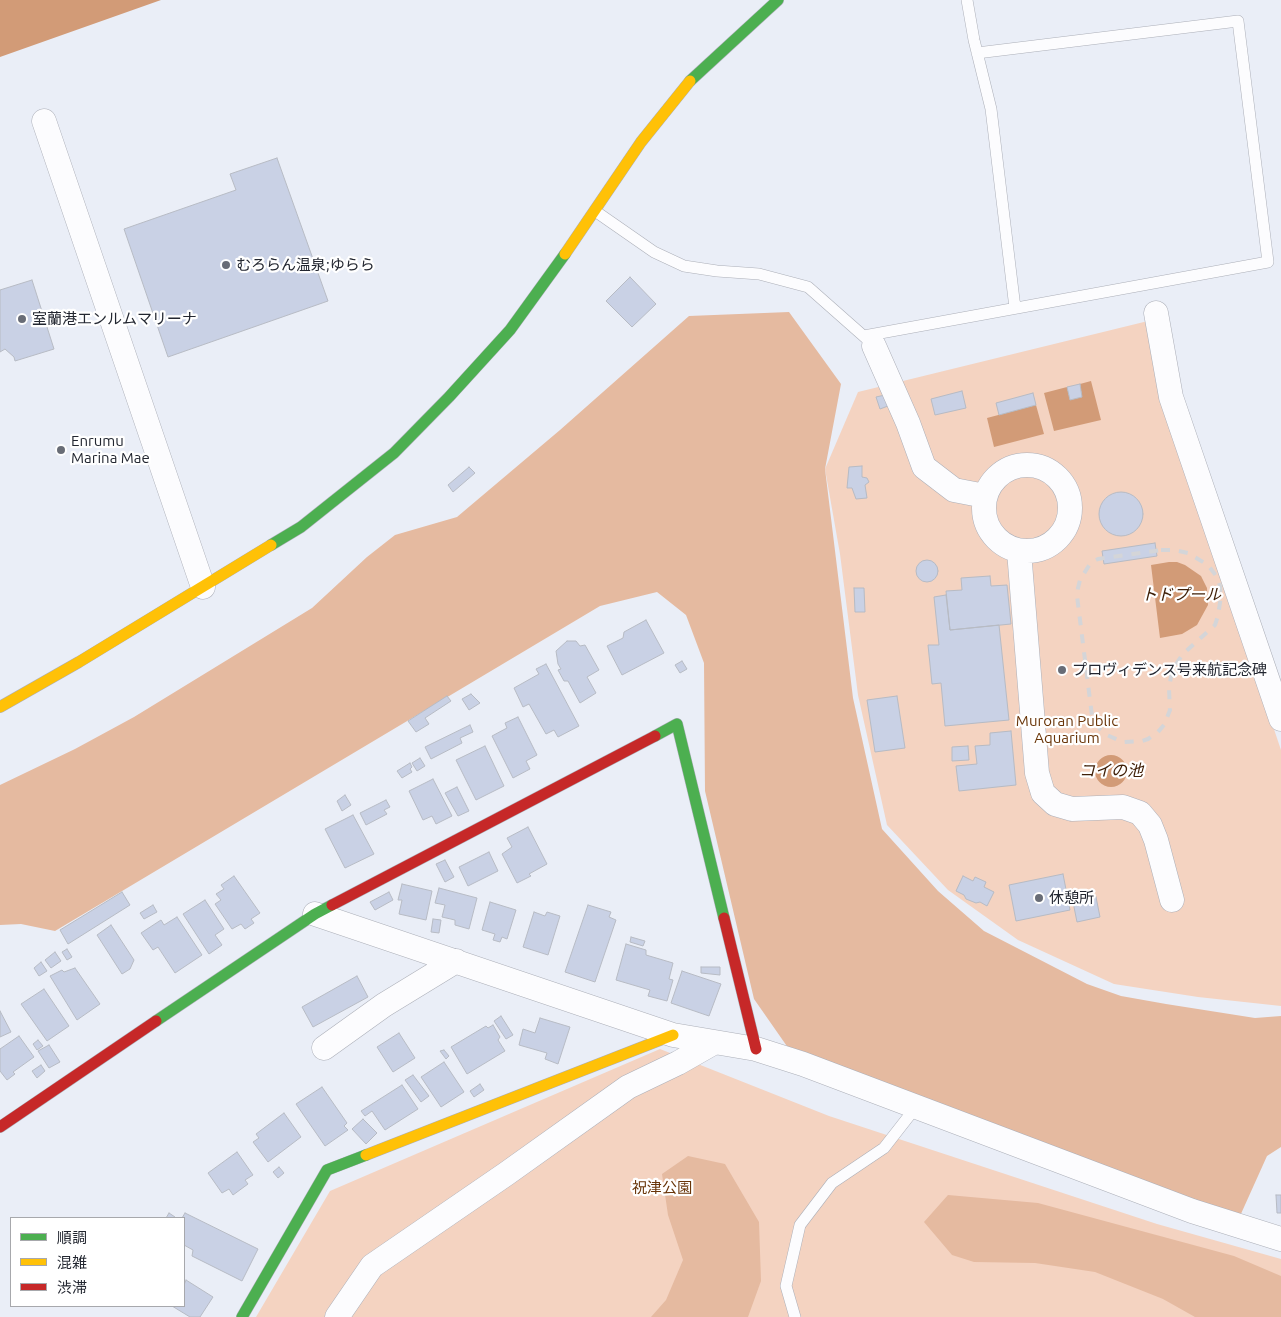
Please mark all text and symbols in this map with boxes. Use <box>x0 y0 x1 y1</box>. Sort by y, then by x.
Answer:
place label: むろらん温泉;ゆらら <box>236 256 375 274</box>
marker: むろらん温泉;ゆらら <box>220 259 232 271</box>
place label: 室蘭港エンルムマリーナ <box>32 310 197 328</box>
marker: 室蘭港エンルムマリーナ <box>16 313 28 325</box>
place label: Enrumu Marina Mae <box>71 432 150 467</box>
marker: Enrumu Marina Mae <box>55 444 67 456</box>
water label: トドプール <box>1141 585 1221 605</box>
place label: プロヴィデンス号来航記念碑 <box>1072 661 1267 679</box>
marker: プロヴィデンス号来航記念碑 <box>1056 664 1068 676</box>
park label: Muroran Public Aquarium <box>1016 712 1118 747</box>
water label: コイの池 <box>1079 761 1143 781</box>
place label: 休憩所 <box>1049 889 1094 907</box>
marker: 休憩所 <box>1033 892 1045 904</box>
park label: 祝津公園 <box>632 1179 692 1197</box>
legend <box>10 1217 185 1307</box>
text: 順調 <box>57 1229 87 1246</box>
text: 混雑 <box>57 1254 87 1271</box>
text: 渋滞 <box>57 1279 87 1296</box>

